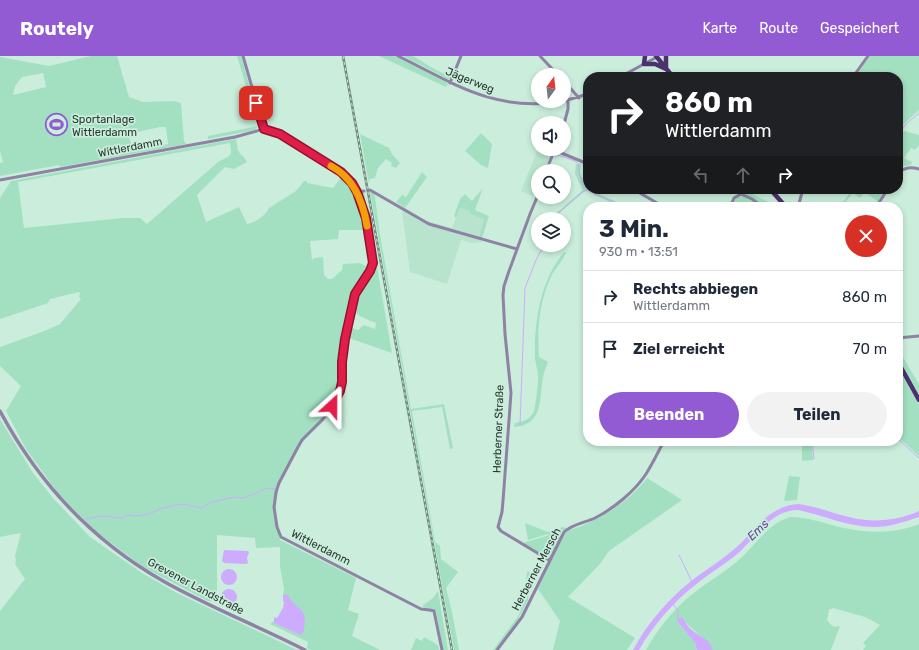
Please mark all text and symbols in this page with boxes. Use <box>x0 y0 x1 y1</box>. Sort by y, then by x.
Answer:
text: Routely <box>20 17 94 40</box>
text: Karte <box>702 20 737 37</box>
text: Route <box>759 20 798 37</box>
text: Gespeichert <box>820 20 899 37</box>
street label: Jägerweg <box>444 65 496 96</box>
north arrow <box>531 68 571 108</box>
map controls <box>531 68 571 252</box>
pin <box>239 86 273 120</box>
text: 860 m <box>665 86 753 119</box>
icon: right <box>599 88 651 140</box>
icon: arrive <box>245 92 267 114</box>
sports icon: Sportanlage Wittlerdamm <box>43 112 69 138</box>
place label: Sportanlage Wittlerdamm <box>72 113 137 139</box>
button: sound <box>531 116 571 156</box>
text: Wittlerdamm <box>665 120 772 142</box>
street label: Wittlerdamm <box>97 135 164 160</box>
button: search <box>531 164 571 204</box>
icon: left <box>690 164 712 186</box>
icon: ahead <box>732 164 754 186</box>
icon: right <box>774 164 796 186</box>
button: layers <box>531 212 571 252</box>
text: 3 Min. <box>599 215 669 243</box>
button: close <box>845 215 887 257</box>
text: 930 m · 13:51 <box>599 244 678 259</box>
text: Rechts abbiegen <box>633 280 758 298</box>
icon: right <box>599 286 621 308</box>
text: 860 m <box>842 288 887 306</box>
text: Wittlerdamm <box>633 298 710 313</box>
icon: arrive <box>599 338 621 360</box>
text: Ziel erreicht <box>633 340 725 358</box>
text: 70 m <box>853 340 887 358</box>
position arrow <box>311 385 353 427</box>
street label: Herberner Straße <box>490 385 507 473</box>
button: Beenden <box>599 392 739 438</box>
button: Teilen <box>747 392 887 438</box>
water label: Ems <box>744 517 772 543</box>
street label: Herberner Mersch <box>509 526 564 613</box>
street label: Wittlerdamm <box>289 527 353 568</box>
street label: Grevener Landstraße <box>145 556 246 617</box>

